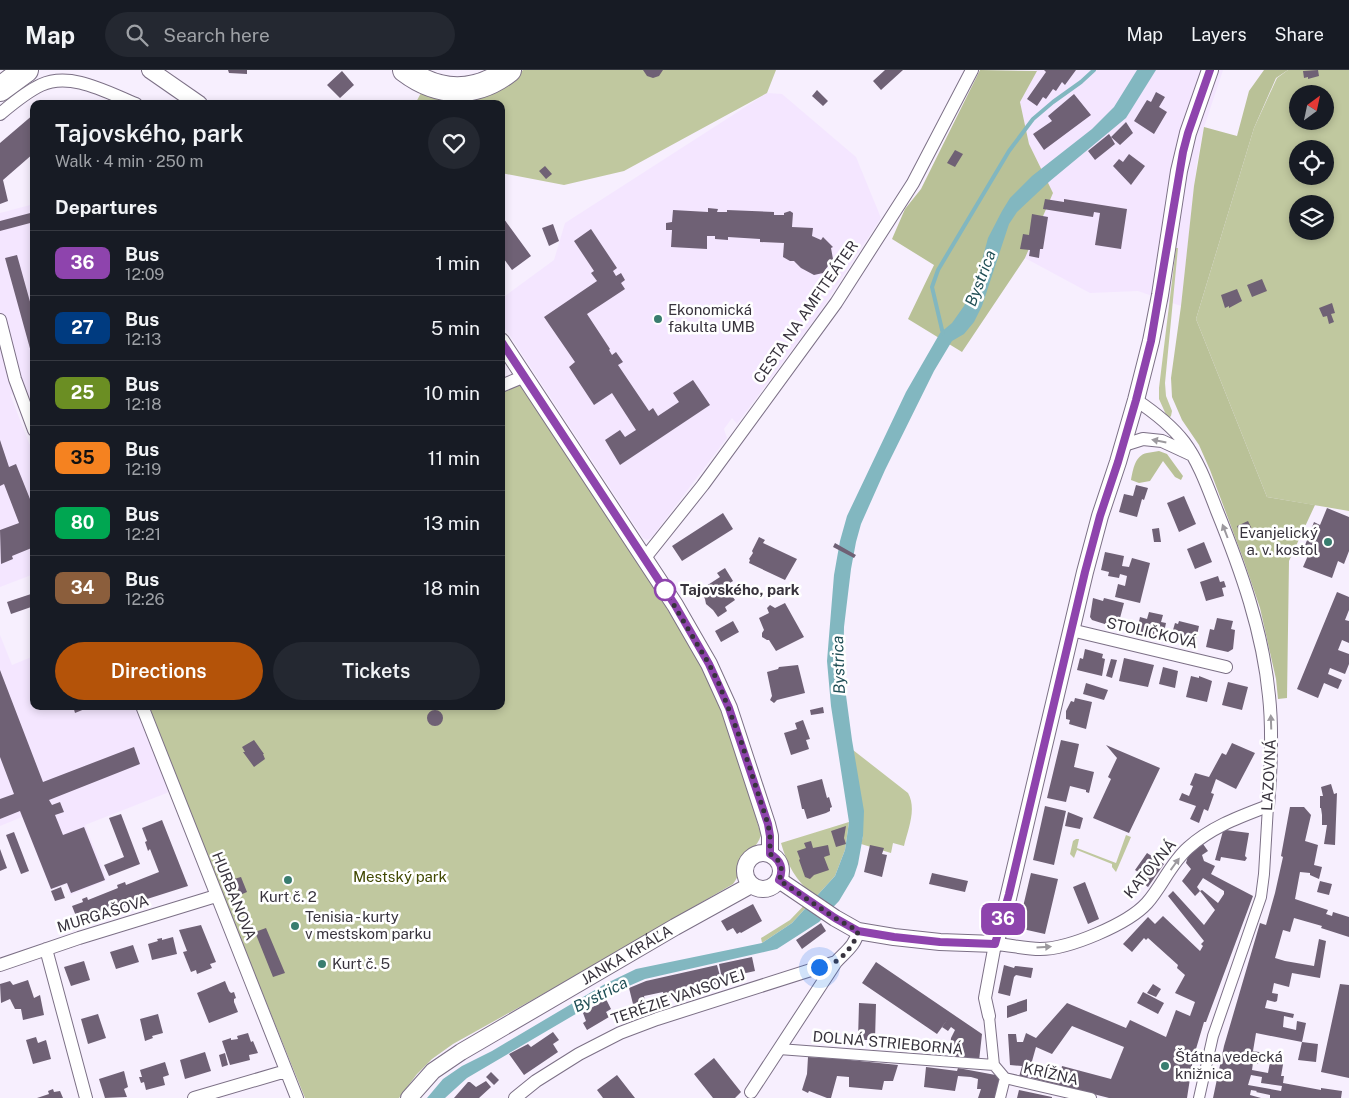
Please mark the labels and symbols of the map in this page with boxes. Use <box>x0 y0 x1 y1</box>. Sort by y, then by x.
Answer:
north arrow <box>1289 85 1334 130</box>
street label: CESTA NA AMFITEÁTER <box>750 237 861 386</box>
water label: Bystrica <box>961 247 1000 309</box>
place label: Ekonomická fakulta UMB <box>668 301 755 335</box>
marker: Ekonomická fakulta UMB <box>652 313 664 325</box>
one-way arrow <box>1151 437 1167 445</box>
one-way arrow <box>1221 523 1229 538</box>
place label: Evanjelický a. v. kostol <box>1239 524 1318 558</box>
marker: Evanjelický a. v. kostol <box>1322 536 1334 548</box>
marker: Tajovského, park <box>654 579 676 601</box>
place label: Tajovského, park <box>680 581 800 598</box>
street label: STOLIČKOVÁ <box>1105 614 1200 651</box>
water label: Bystrica <box>828 635 849 695</box>
one-way arrow <box>1267 714 1275 730</box>
street label: LAZOVNÁ <box>1258 738 1279 811</box>
street label: KATOVNÁ <box>1120 836 1179 901</box>
street label: HURBANOVA <box>209 849 260 943</box>
one-way arrow <box>1170 857 1180 871</box>
park label: Mestský park <box>353 868 447 885</box>
marker: Kurt č. 2 <box>282 874 294 886</box>
place label: Kurt č. 2 <box>259 888 317 905</box>
street label: MURGAŠOVA <box>55 891 151 936</box>
line badge: 36 <box>980 903 1026 935</box>
place label: Tenisia - kurty v mestskom parku <box>305 908 432 942</box>
marker: Tenisia - kurty v mestskom parku <box>289 920 301 932</box>
street label: JANKA KRÁĽA <box>578 921 675 988</box>
one-way arrow <box>1036 943 1052 951</box>
place label: Kurt č. 5 <box>332 955 390 972</box>
your location <box>807 955 832 980</box>
marker: Kurt č. 5 <box>316 958 328 970</box>
street label: TERÉZIE VANSOVEJ <box>609 966 747 1027</box>
water label: Bystrica <box>570 973 631 1016</box>
street label: DOLNÁ STRIEBORNÁ <box>812 1027 965 1058</box>
place label: Štátna vedecká knižnica <box>1175 1048 1283 1082</box>
street label: KRÍŽNA <box>1022 1059 1081 1088</box>
marker: Štátna vedecká knižnica <box>1159 1060 1171 1072</box>

